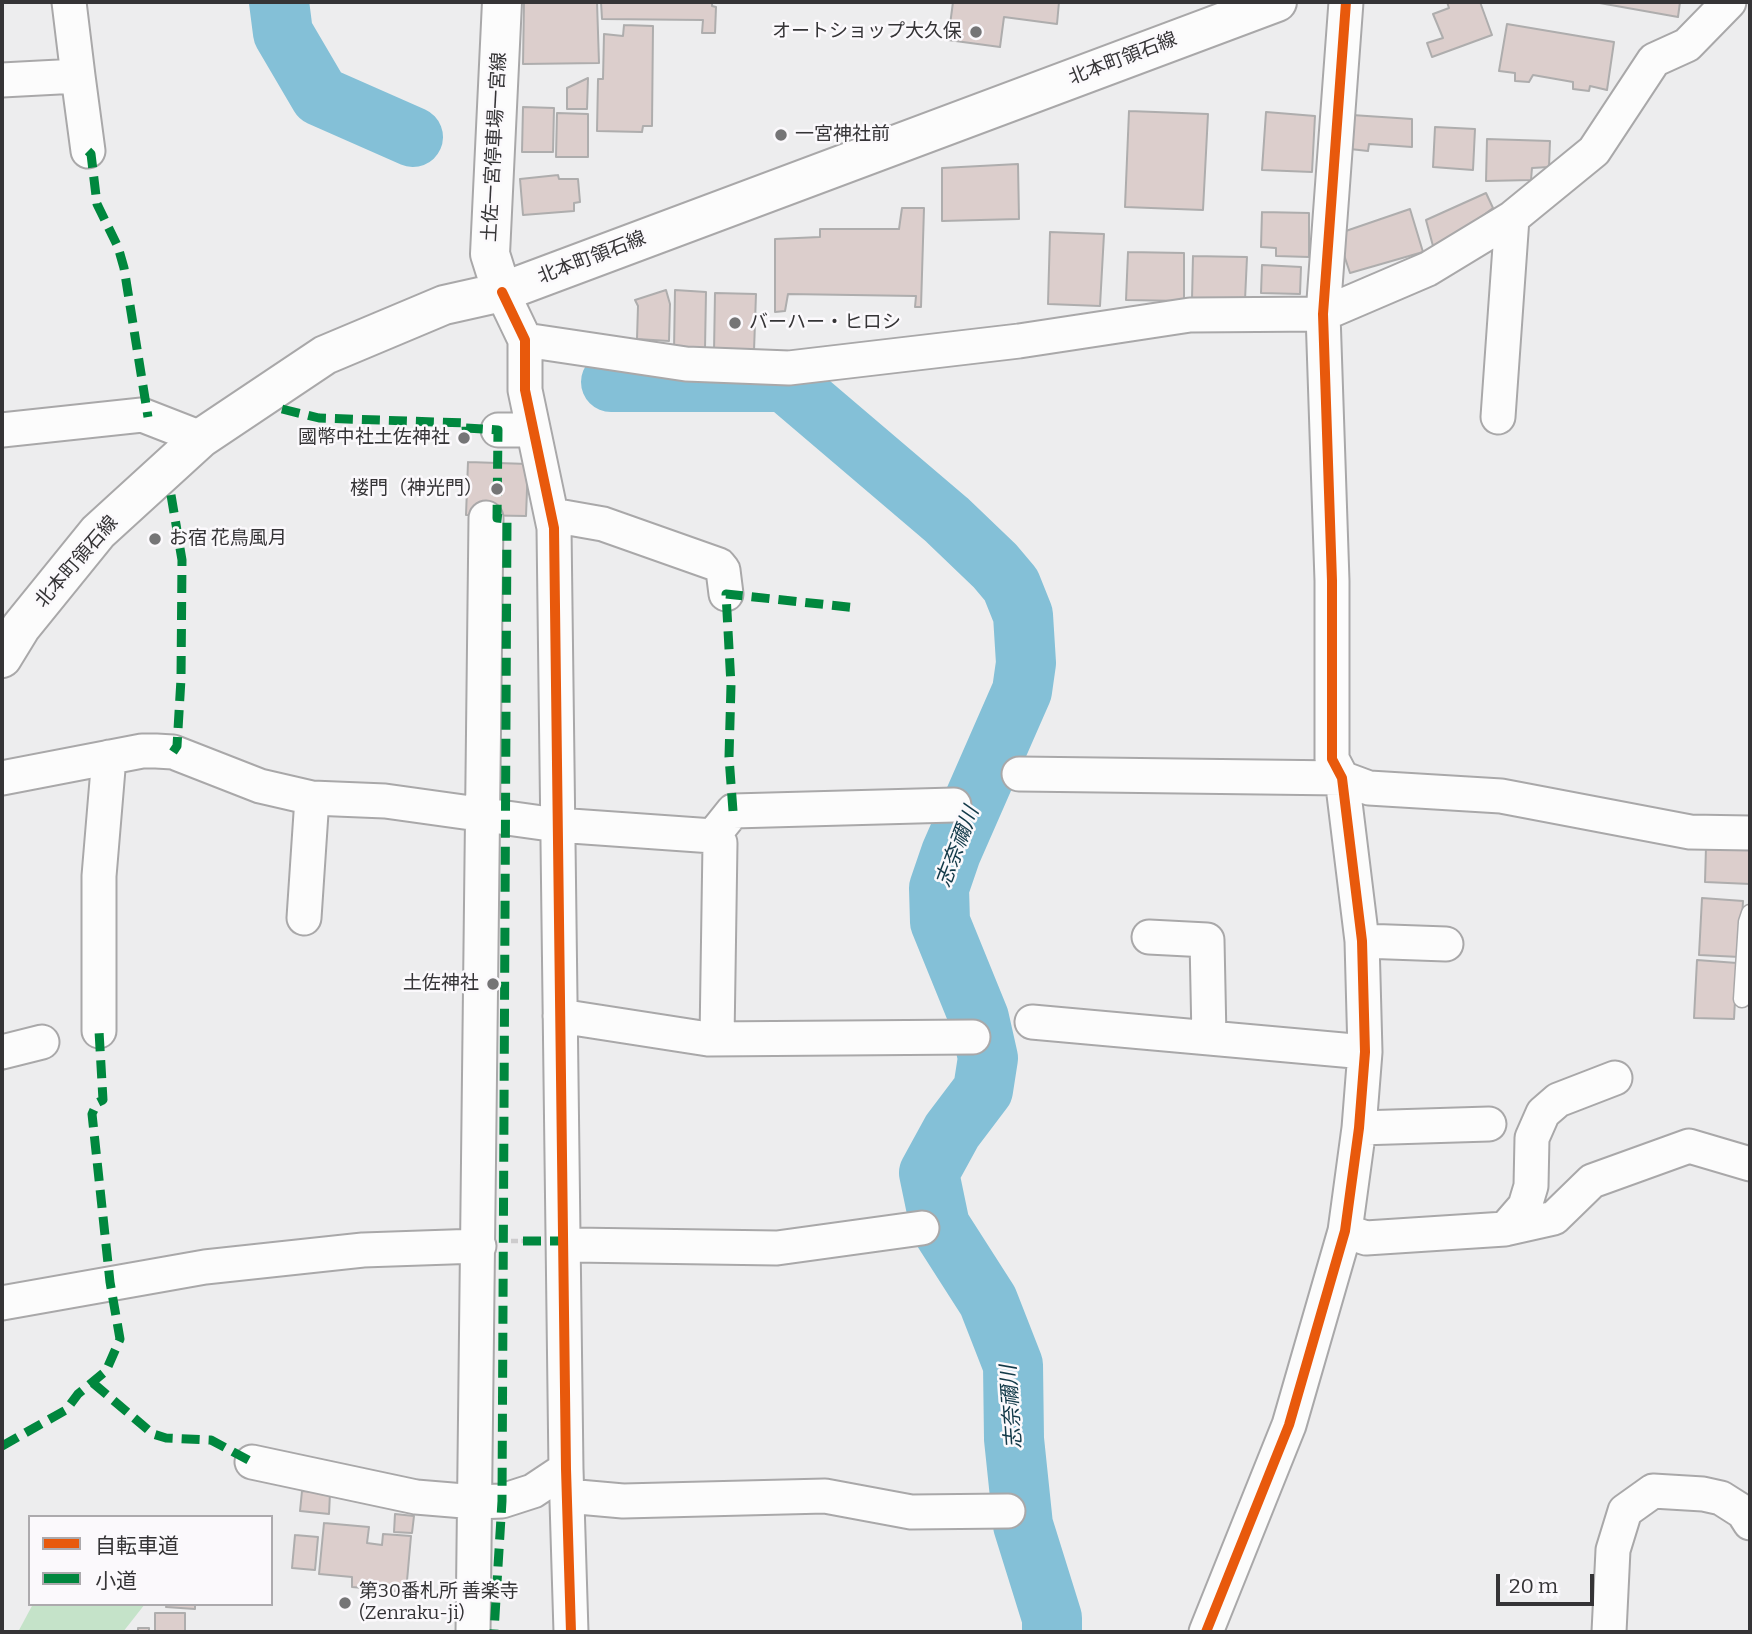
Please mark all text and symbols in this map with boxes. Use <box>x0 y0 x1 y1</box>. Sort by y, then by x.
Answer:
place label: オートショップ大久保 <box>772 21 962 43</box>
marker: オートショップ大久保 <box>968 24 984 40</box>
street label: 北本町領石線 <box>1066 28 1180 90</box>
street label: 土佐一宮停車場一宮線 <box>479 52 511 242</box>
place label: 一宮神社前 <box>795 124 890 146</box>
marker: 一宮神社前 <box>773 127 789 143</box>
street label: 北本町領石線 <box>535 227 649 289</box>
place label: バーハー・ヒロシ <box>749 312 901 334</box>
marker: バーハー・ヒロシ <box>727 315 743 331</box>
place label: 國幣中社土佐神社 <box>298 427 450 449</box>
marker: 國幣中社土佐神社 <box>456 430 472 446</box>
place label: 楼門（神光門） <box>350 478 483 500</box>
marker: 楼門（神光門） <box>489 481 505 497</box>
street label: 北本町領石線 <box>31 512 123 612</box>
place label: お宿 花鳥風月 <box>169 528 287 550</box>
marker: お宿 花鳥風月 <box>147 531 163 547</box>
water label: 志奈禰川 <box>931 803 985 891</box>
place label: 土佐神社 <box>403 973 479 995</box>
marker: 土佐神社 <box>485 976 501 992</box>
water label: 志奈禰川 <box>997 1364 1027 1450</box>
legend <box>28 1515 273 1606</box>
text: 自転車道 <box>95 1533 179 1559</box>
scale bar <box>1500 1560 1598 1604</box>
text: 小道 <box>95 1568 137 1594</box>
text: 20 m <box>1509 1573 1558 1599</box>
place label: 第30番札所 善楽寺 (Zenraku-ji) <box>359 1581 519 1625</box>
marker: 第30番札所 善楽寺 (Zenraku-ji) <box>337 1595 353 1611</box>

